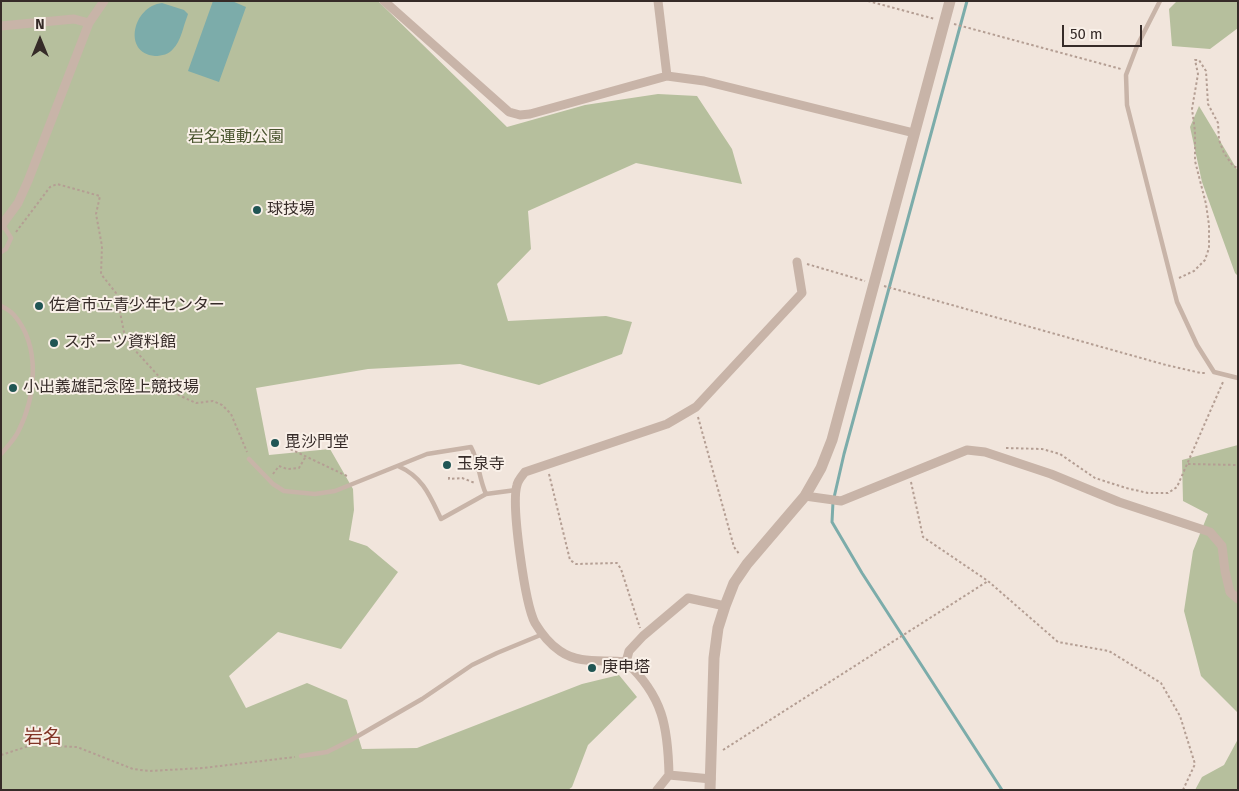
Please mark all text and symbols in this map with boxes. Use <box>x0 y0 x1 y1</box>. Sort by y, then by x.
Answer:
north arrow <box>15 15 65 65</box>
scale bar <box>1064 15 1144 47</box>
text: N <box>35 16 45 33</box>
text: 50 m <box>1070 25 1103 43</box>
park label: 岩名運動公園 <box>188 128 284 148</box>
place label: 球技場 <box>267 200 315 220</box>
marker: 球技場 <box>251 204 263 216</box>
place label: 佐倉市立青少年センター <box>49 296 225 316</box>
marker: 佐倉市立青少年センター <box>33 300 45 312</box>
place label: スポーツ資料館 <box>64 333 176 353</box>
marker: スポーツ資料館 <box>48 337 60 349</box>
place label: 小出義雄記念陸上競技場 <box>23 378 199 398</box>
marker: 小出義雄記念陸上競技場 <box>7 382 19 394</box>
place label: 毘沙門堂 <box>285 433 349 453</box>
marker: 毘沙門堂 <box>269 437 281 449</box>
place label: 玉泉寺 <box>457 455 505 475</box>
marker: 玉泉寺 <box>441 459 453 471</box>
place label: 庚申塔 <box>602 658 650 678</box>
marker: 庚申塔 <box>586 662 598 674</box>
district label: 岩名 <box>24 727 62 749</box>

